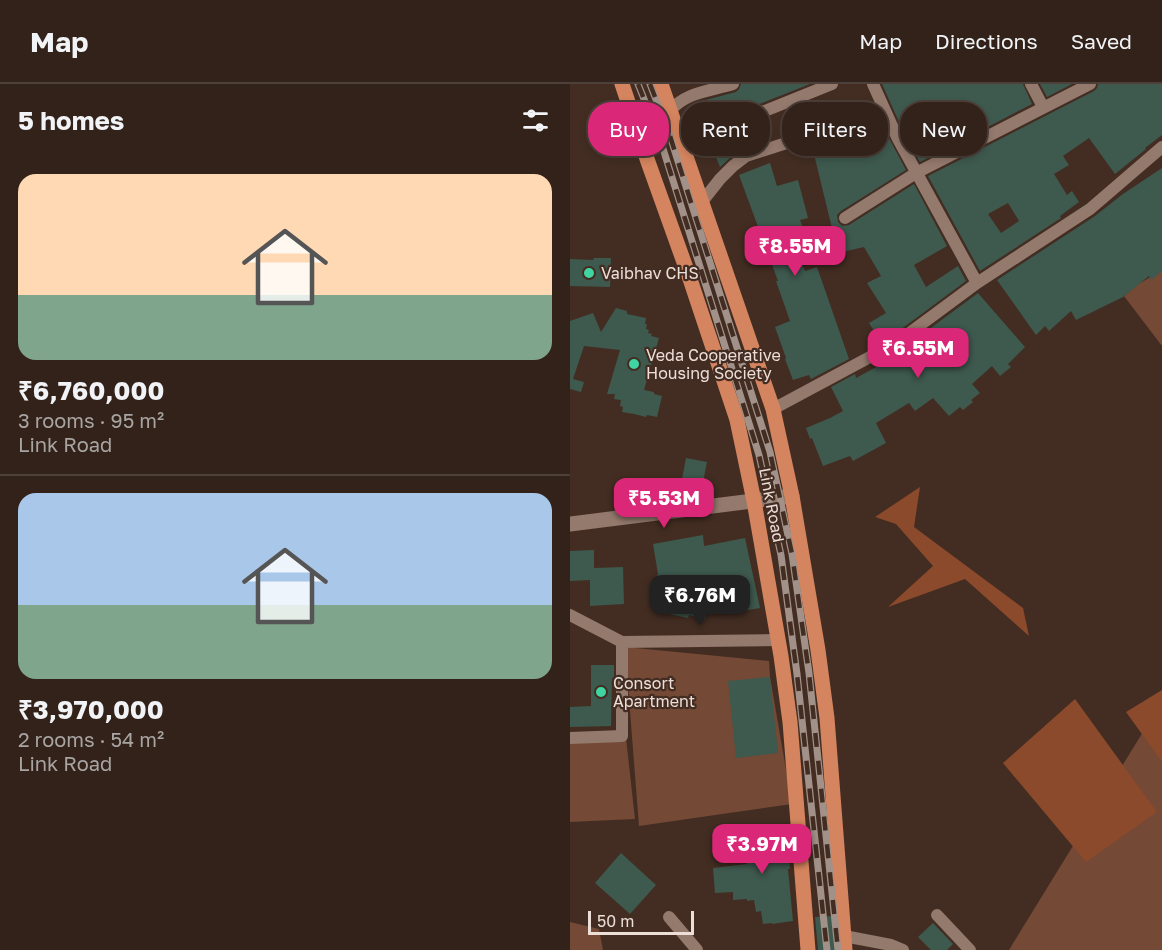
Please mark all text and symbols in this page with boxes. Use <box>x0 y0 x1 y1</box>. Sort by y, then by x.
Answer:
text: Map <box>30 25 88 58</box>
text: Map <box>859 28 902 54</box>
text: Directions <box>935 28 1038 54</box>
text: Saved <box>1071 28 1132 54</box>
chip: Buy <box>588 102 669 156</box>
chip: Rent <box>681 102 770 156</box>
chip: Filters <box>782 102 888 156</box>
chip: New <box>900 102 987 156</box>
icon: filters <box>519 104 552 137</box>
text: 5 homes <box>18 105 124 136</box>
icon: home <box>231 213 339 321</box>
pin: ₹8.55M <box>746 226 844 277</box>
text: ₹8.55M <box>759 233 831 257</box>
place label: Vaibhav CHS <box>601 263 699 283</box>
marker: Vaibhav CHS <box>582 266 596 280</box>
pin: ₹6.55M <box>869 328 967 379</box>
text: ₹6.55M <box>882 335 954 359</box>
place label: Veda Cooperative Housing Society <box>646 345 781 383</box>
marker: Veda Cooperative Housing Society <box>627 357 641 371</box>
text: ₹6,760,000 <box>18 375 164 406</box>
text: 3 rooms · 95 m² <box>18 408 164 432</box>
text: Link Road <box>18 432 112 456</box>
street label: Link Road <box>755 466 789 544</box>
pin: ₹5.53M <box>615 478 713 529</box>
text: ₹5.53M <box>628 485 700 509</box>
icon: home <box>231 532 339 640</box>
pin: ₹6.76M <box>651 575 749 626</box>
text: ₹6.76M <box>664 582 736 606</box>
place label: Consort Apartment <box>613 673 695 711</box>
marker: Consort Apartment <box>594 685 608 699</box>
text: ₹3,970,000 <box>18 694 164 725</box>
text: 2 rooms · 54 m² <box>18 727 164 751</box>
text: Link Road <box>18 751 112 775</box>
pin: ₹3.97M <box>713 824 811 875</box>
text: ₹3.97M <box>726 831 798 855</box>
scale bar <box>588 908 694 936</box>
text: 50 m <box>597 911 634 931</box>

